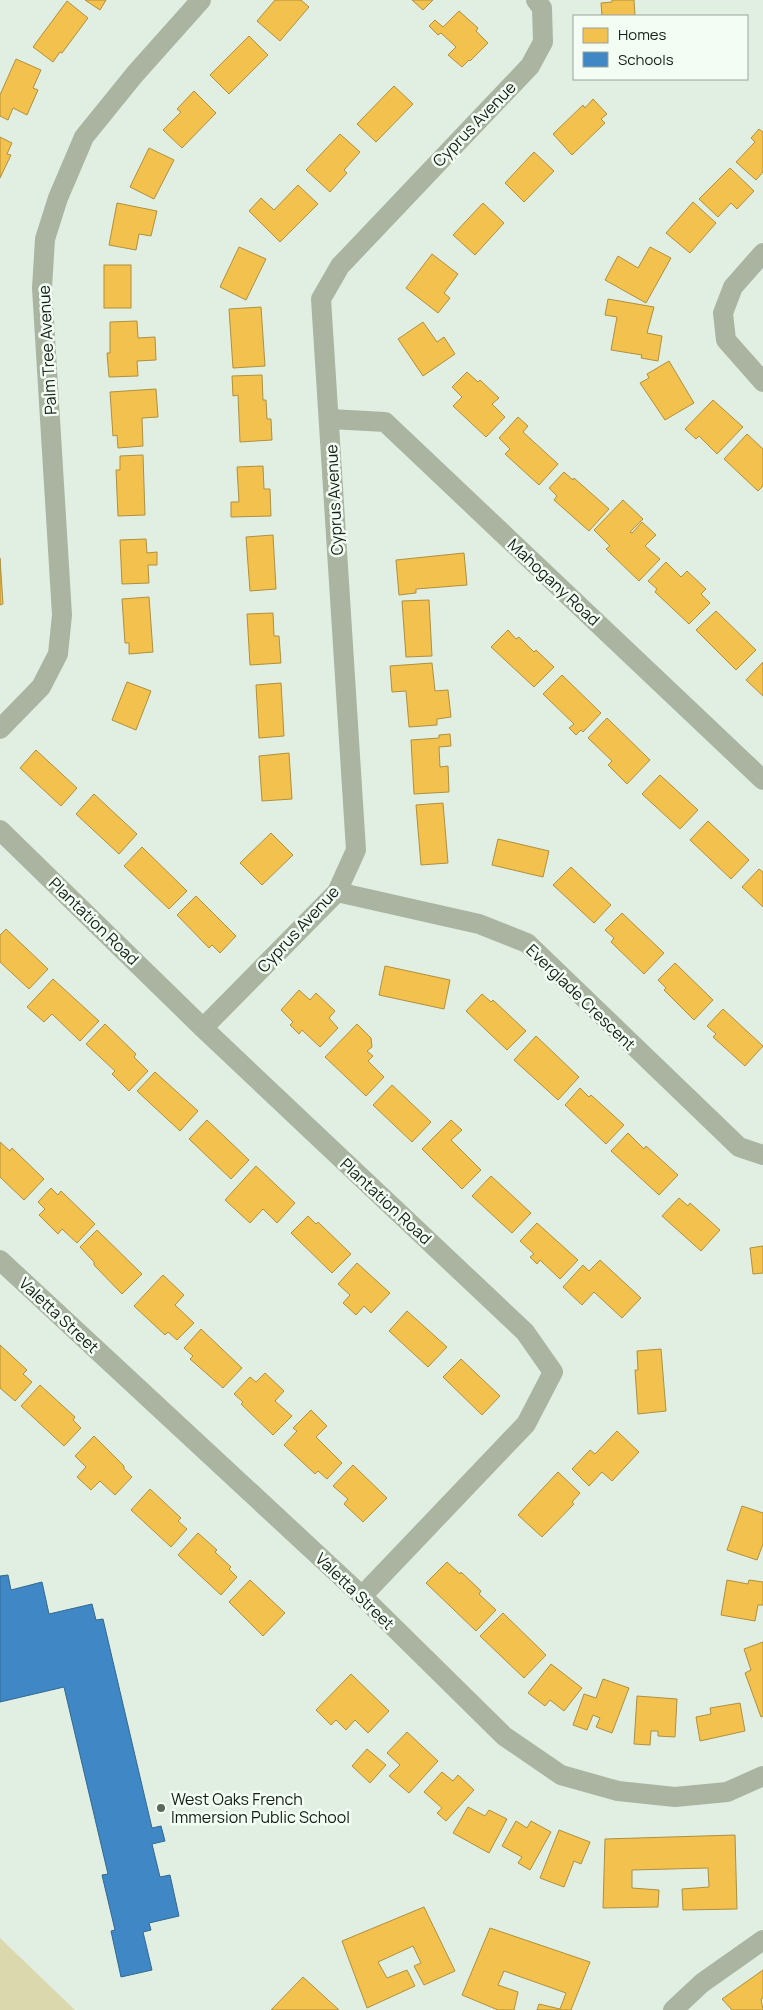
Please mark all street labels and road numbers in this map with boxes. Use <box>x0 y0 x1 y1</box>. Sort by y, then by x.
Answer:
street label: Cyprus Avenue <box>428 76 520 172</box>
street label: Palm Tree Avenue <box>33 285 61 415</box>
street label: Cyprus Avenue <box>320 444 348 556</box>
street label: Mahogany Road <box>503 534 605 630</box>
street label: Plantation Road <box>44 872 144 970</box>
street label: Cyprus Avenue <box>252 881 344 977</box>
street label: Everglade Crescent <box>521 939 641 1055</box>
street label: Plantation Road <box>336 1153 436 1249</box>
street label: Valetta Street <box>14 1272 104 1358</box>
street label: Valetta Street <box>311 1548 399 1634</box>

